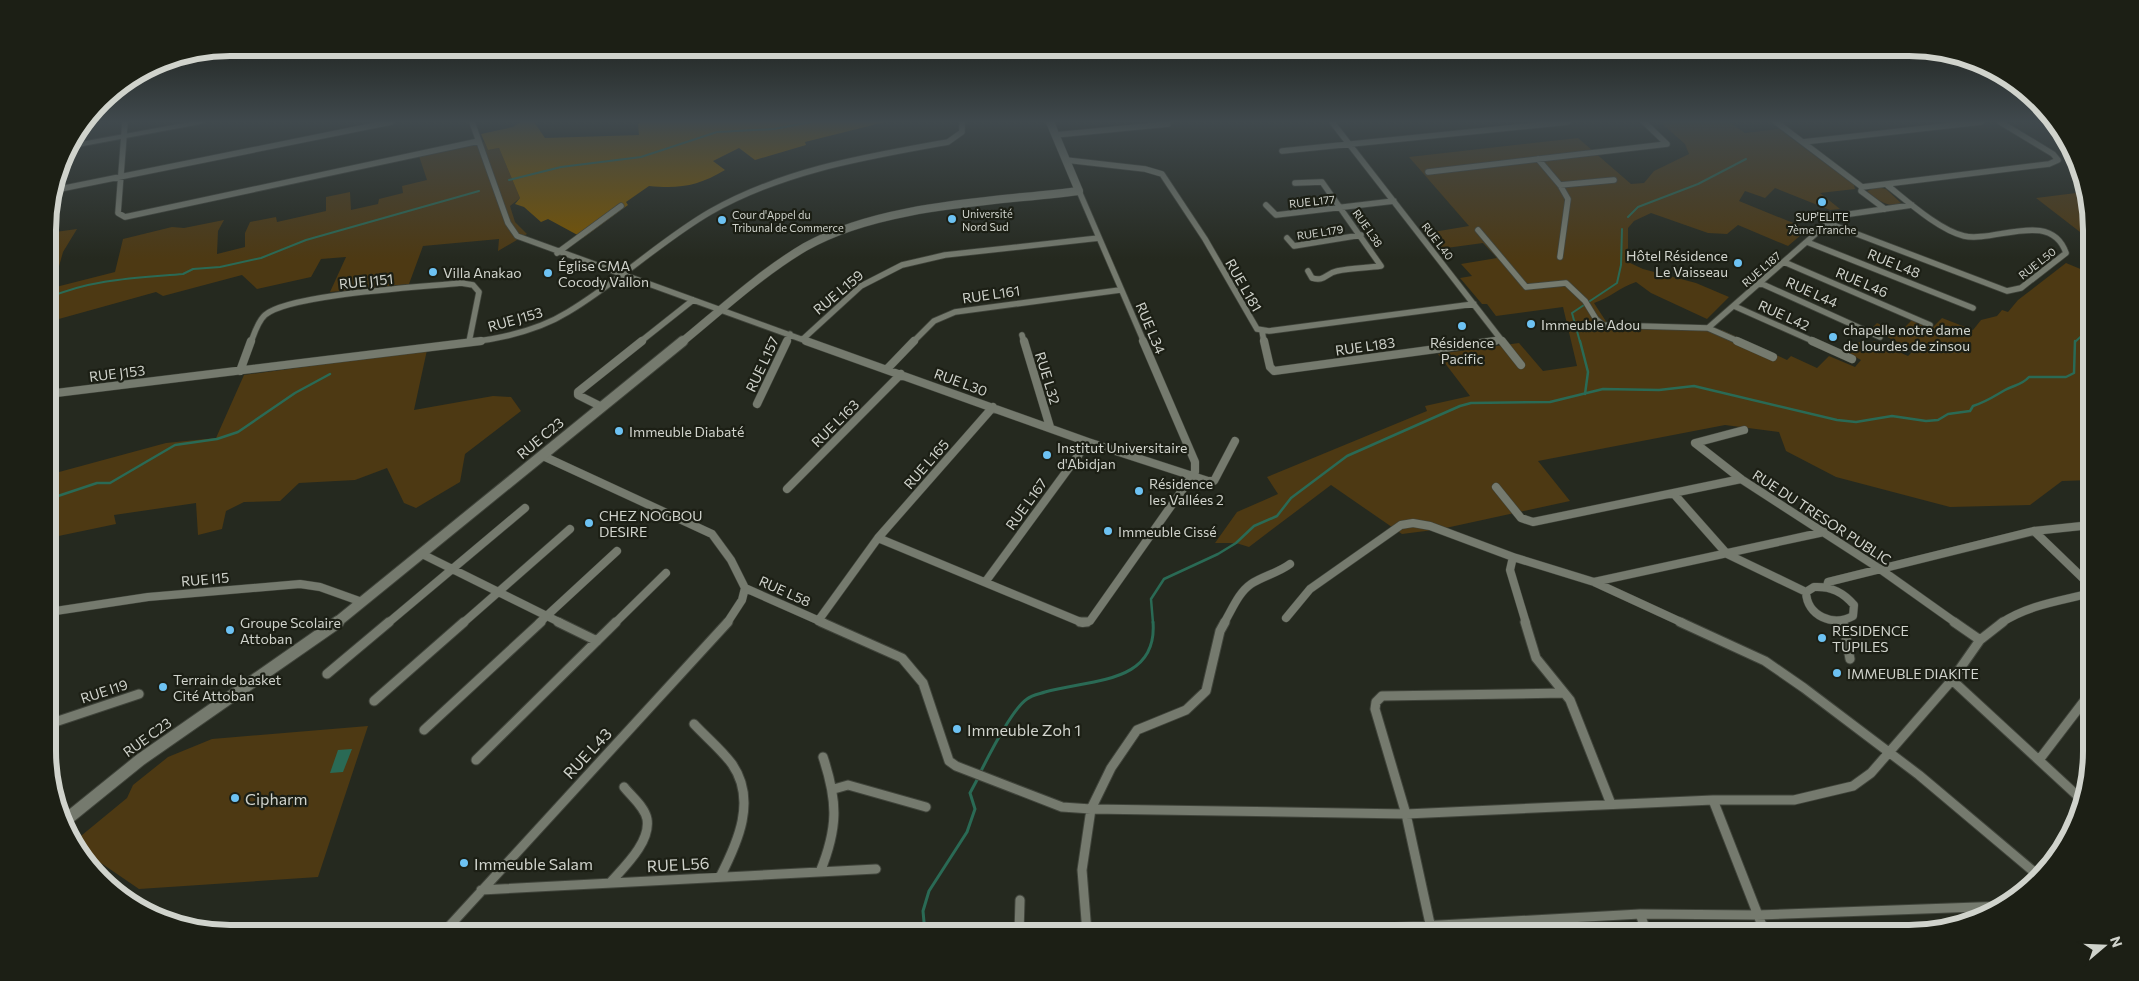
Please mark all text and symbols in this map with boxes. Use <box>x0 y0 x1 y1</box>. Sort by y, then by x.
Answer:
street label: RUE L177 <box>1288 192 1336 210</box>
marker: SUP'ELITE 7ème Tranche <box>1816 196 1828 208</box>
place label: Université Nord Sud <box>962 207 1013 233</box>
street label: RUE L38 <box>1350 207 1386 250</box>
place label: Cour d'Appel du Tribunal de Commerce <box>732 208 844 234</box>
place label: SUP'ELITE 7ème Tranche <box>1788 210 1857 236</box>
marker: Université Nord Sud <box>946 213 958 225</box>
marker: Cour d'Appel du Tribunal de Commerce <box>716 214 728 226</box>
street label: RUE L40 <box>1419 220 1457 262</box>
street label: RUE L179 <box>1296 222 1344 242</box>
street label: RUE L50 <box>2016 244 2058 282</box>
street label: RUE L48 <box>1865 245 1923 281</box>
place label: Hôtel Résidence Le Vaisseau <box>1626 247 1728 280</box>
street label: RUE L187 <box>1739 249 1783 289</box>
street label: RUE L181 <box>1222 256 1266 314</box>
place label: Église CMA Cocody Vallon <box>558 257 649 290</box>
marker: Hôtel Résidence Le Vaisseau <box>1732 257 1744 269</box>
street label: RUE L46 <box>1833 263 1891 301</box>
place label: Villa Anakao <box>443 264 522 281</box>
marker: Villa Anakao <box>427 266 439 278</box>
street label: RUE L159 <box>809 266 867 318</box>
marker: Église CMA Cocody Vallon <box>542 267 554 279</box>
street label: RUE J151 <box>338 270 394 292</box>
street label: RUE L44 <box>1783 273 1841 311</box>
street label: RUE L161 <box>961 282 1021 306</box>
street label: RUE L42 <box>1756 296 1812 334</box>
street label: RUE L34 <box>1132 299 1170 357</box>
street label: RUE J153 <box>486 303 544 335</box>
place label: Immeuble Adou <box>1541 316 1640 333</box>
marker: Immeuble Adou <box>1525 318 1537 330</box>
marker: Résidence Pacific <box>1456 320 1468 332</box>
place label: chapelle notre dame de lourdes de zinsou <box>1843 321 1971 354</box>
marker: chapelle notre dame de lourdes de zinsou <box>1827 331 1839 343</box>
street label: RUE L183 <box>1334 333 1396 359</box>
street label: RUE L157 <box>742 334 782 394</box>
place label: Résidence Pacific <box>1430 334 1494 367</box>
street label: RUE L32 <box>1032 350 1064 407</box>
street label: RUE J153 <box>88 361 146 385</box>
street label: RUE L30 <box>932 365 990 399</box>
street label: RUE L163 <box>808 396 862 450</box>
street label: RUE C23 <box>513 414 567 462</box>
place label: Immeuble Diabaté <box>629 423 744 440</box>
marker: Immeuble Diabaté <box>613 425 625 437</box>
street label: RUE L165 <box>900 436 952 492</box>
place label: Institut Universitaire d'Abidjan <box>1057 439 1187 472</box>
marker: Institut Universitaire d'Abidjan <box>1041 449 1053 461</box>
street label: RUE DU TRESOR PUBLIC <box>1750 466 1894 568</box>
street label: RUE L167 <box>1002 475 1050 533</box>
place label: Résidence les Vallées 2 <box>1149 475 1224 508</box>
marker: Résidence les Vallées 2 <box>1133 485 1145 497</box>
place label: CHEZ NOGBOU DESIRE <box>599 507 702 540</box>
marker: CHEZ NOGBOU DESIRE <box>583 517 595 529</box>
place label: Immeuble Cissé <box>1118 523 1217 540</box>
marker: Immeuble Cissé <box>1102 525 1114 537</box>
street label: RUE I15 <box>180 568 230 590</box>
street label: RUE L58 <box>756 572 814 610</box>
place label: Groupe Scolaire Attoban <box>240 614 341 647</box>
place label: RESIDENCE TUPILES <box>1832 622 1909 655</box>
marker: Groupe Scolaire Attoban <box>224 624 236 636</box>
marker: RESIDENCE TUPILES <box>1816 632 1828 644</box>
place label: IMMEUBLE DIAKITE <box>1847 665 1979 682</box>
marker: IMMEUBLE DIAKITE <box>1831 667 1843 679</box>
place label: Terrain de basket Cité Attoban <box>173 671 282 704</box>
street label: RUE I19 <box>78 675 130 707</box>
marker: Terrain de basket Cité Attoban <box>157 681 169 693</box>
street label: RUE C23 <box>119 714 175 760</box>
place label: Immeuble Zoh 1 <box>967 720 1081 739</box>
marker: Immeuble Zoh 1 <box>951 723 963 735</box>
street label: RUE L43 <box>559 724 615 782</box>
place label: Cipharm <box>245 789 307 808</box>
marker: Cipharm <box>229 792 241 804</box>
street label: RUE L56 <box>646 853 710 875</box>
place label: Immeuble Salam <box>474 854 593 873</box>
marker: Immeuble Salam <box>458 857 470 869</box>
north arrow <box>2079 921 2129 971</box>
text: N <box>2107 934 2127 949</box>

